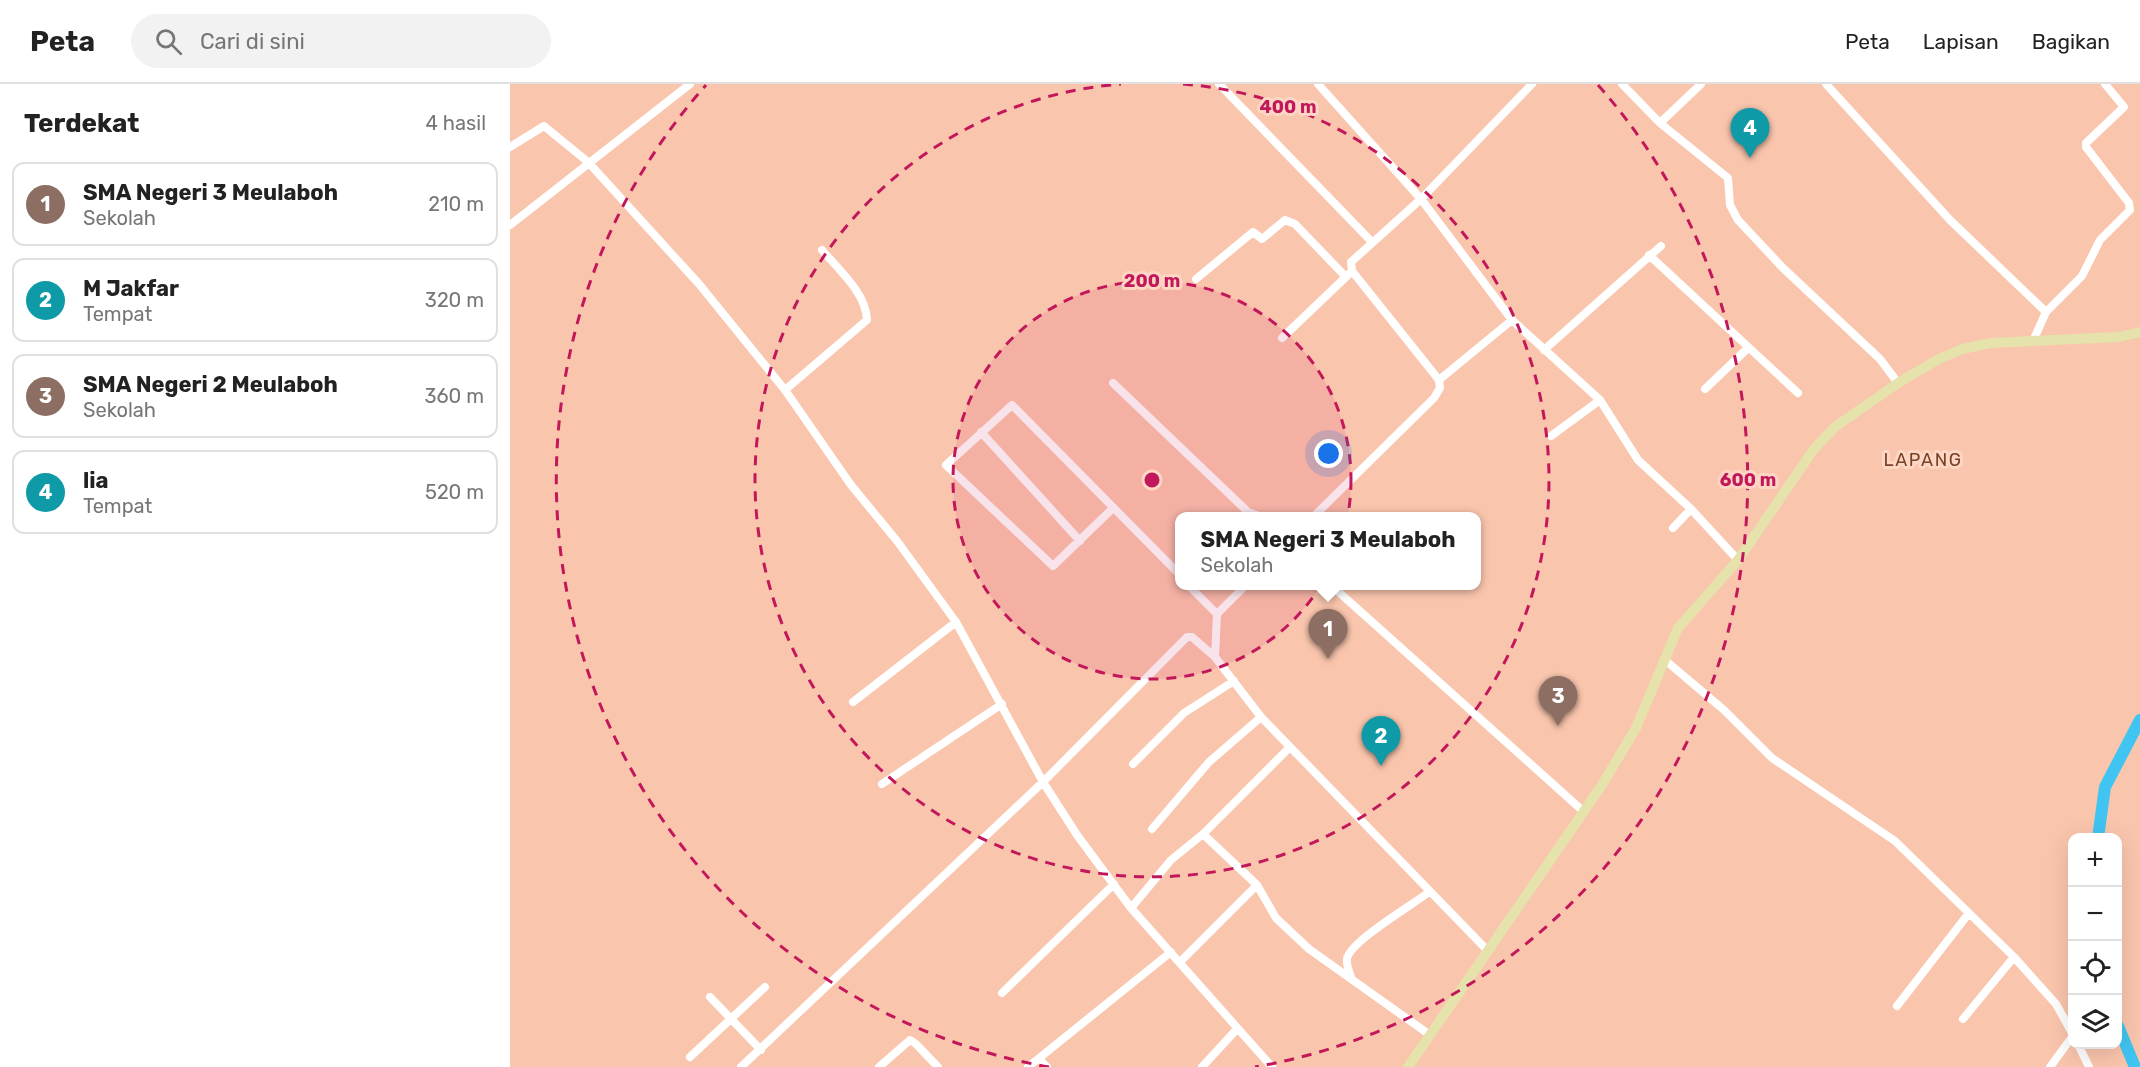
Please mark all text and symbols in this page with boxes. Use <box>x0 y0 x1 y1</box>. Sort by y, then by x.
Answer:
search box <box>131 14 551 68</box>
text: Peta <box>30 25 95 58</box>
icon: search <box>152 25 185 58</box>
text: Cari di sini <box>200 28 305 55</box>
text: Peta <box>1845 29 1890 54</box>
text: Lapisan <box>1923 29 1999 54</box>
text: Bagikan <box>2032 29 2110 54</box>
text: 400 m <box>1259 96 1317 118</box>
text: Terdekat <box>24 108 139 139</box>
pin: 4 <box>1730 109 1770 158</box>
text: 4 hasil <box>426 111 486 135</box>
text: SMA Negeri 3 Meulaboh <box>83 179 338 206</box>
text: 1 <box>41 192 50 216</box>
text: 210 m <box>428 192 484 216</box>
text: Sekolah <box>83 206 156 230</box>
text: 200 m <box>1124 270 1180 292</box>
text: M Jakfar <box>83 275 179 302</box>
text: 2 <box>39 288 52 312</box>
text: 320 m <box>425 288 484 312</box>
text: Tempat <box>83 302 152 326</box>
text: SMA Negeri 2 Meulaboh <box>83 371 338 398</box>
text: 3 <box>39 384 52 408</box>
text: 360 m <box>425 384 484 408</box>
text: Sekolah <box>83 398 156 422</box>
your location <box>1314 439 1343 468</box>
district label: LAPANG <box>1884 449 1962 471</box>
text: lia <box>83 467 109 494</box>
text: 600 m <box>1720 469 1776 491</box>
centre of rings <box>1142 470 1162 490</box>
text: 4 <box>39 480 52 504</box>
text: 520 m <box>425 480 484 504</box>
text: Tempat <box>83 494 152 518</box>
popup <box>1175 512 1481 590</box>
text: SMA Negeri 3 Meulaboh <box>1200 526 1456 553</box>
text: Sekolah <box>1200 553 1274 577</box>
pin: 1 <box>1308 610 1348 659</box>
pin: 3 <box>1538 676 1578 726</box>
pin: 2 <box>1362 716 1400 766</box>
map controls <box>2068 833 2122 1049</box>
button: + <box>2068 833 2122 887</box>
button: − <box>2068 887 2122 941</box>
button: locate <box>2068 941 2122 995</box>
button: layers <box>2068 995 2122 1049</box>

